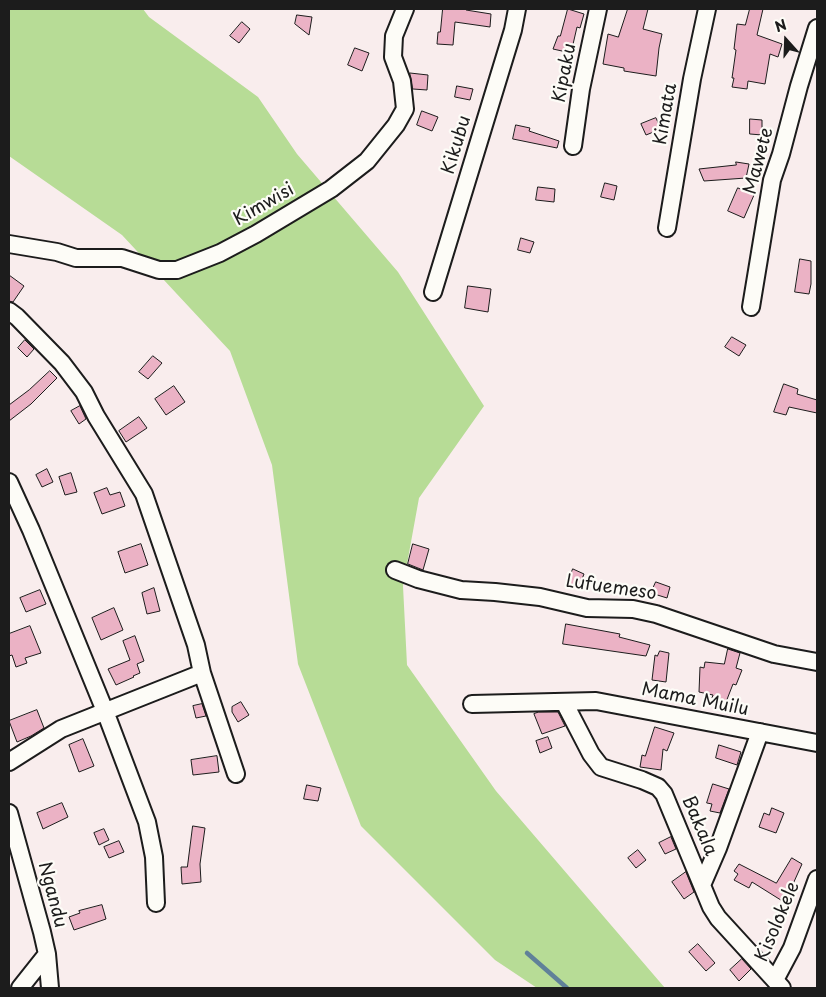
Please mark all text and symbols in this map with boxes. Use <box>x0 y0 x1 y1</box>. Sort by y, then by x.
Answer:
text: N <box>772 14 790 37</box>
north arrow <box>761 15 811 65</box>
street label: Kipaku <box>549 41 581 105</box>
street label: Kimata <box>650 82 682 146</box>
street label: Kikubu <box>438 113 476 177</box>
street label: Mawete <box>740 125 778 197</box>
street label: Kimwisi <box>230 179 298 231</box>
street label: Lufuemeso <box>564 571 658 605</box>
street label: Mama Muilu <box>640 679 750 721</box>
street label: Bakala <box>677 793 721 859</box>
street label: Ngandu <box>33 860 71 930</box>
street label: Kisolokele <box>751 879 805 965</box>

